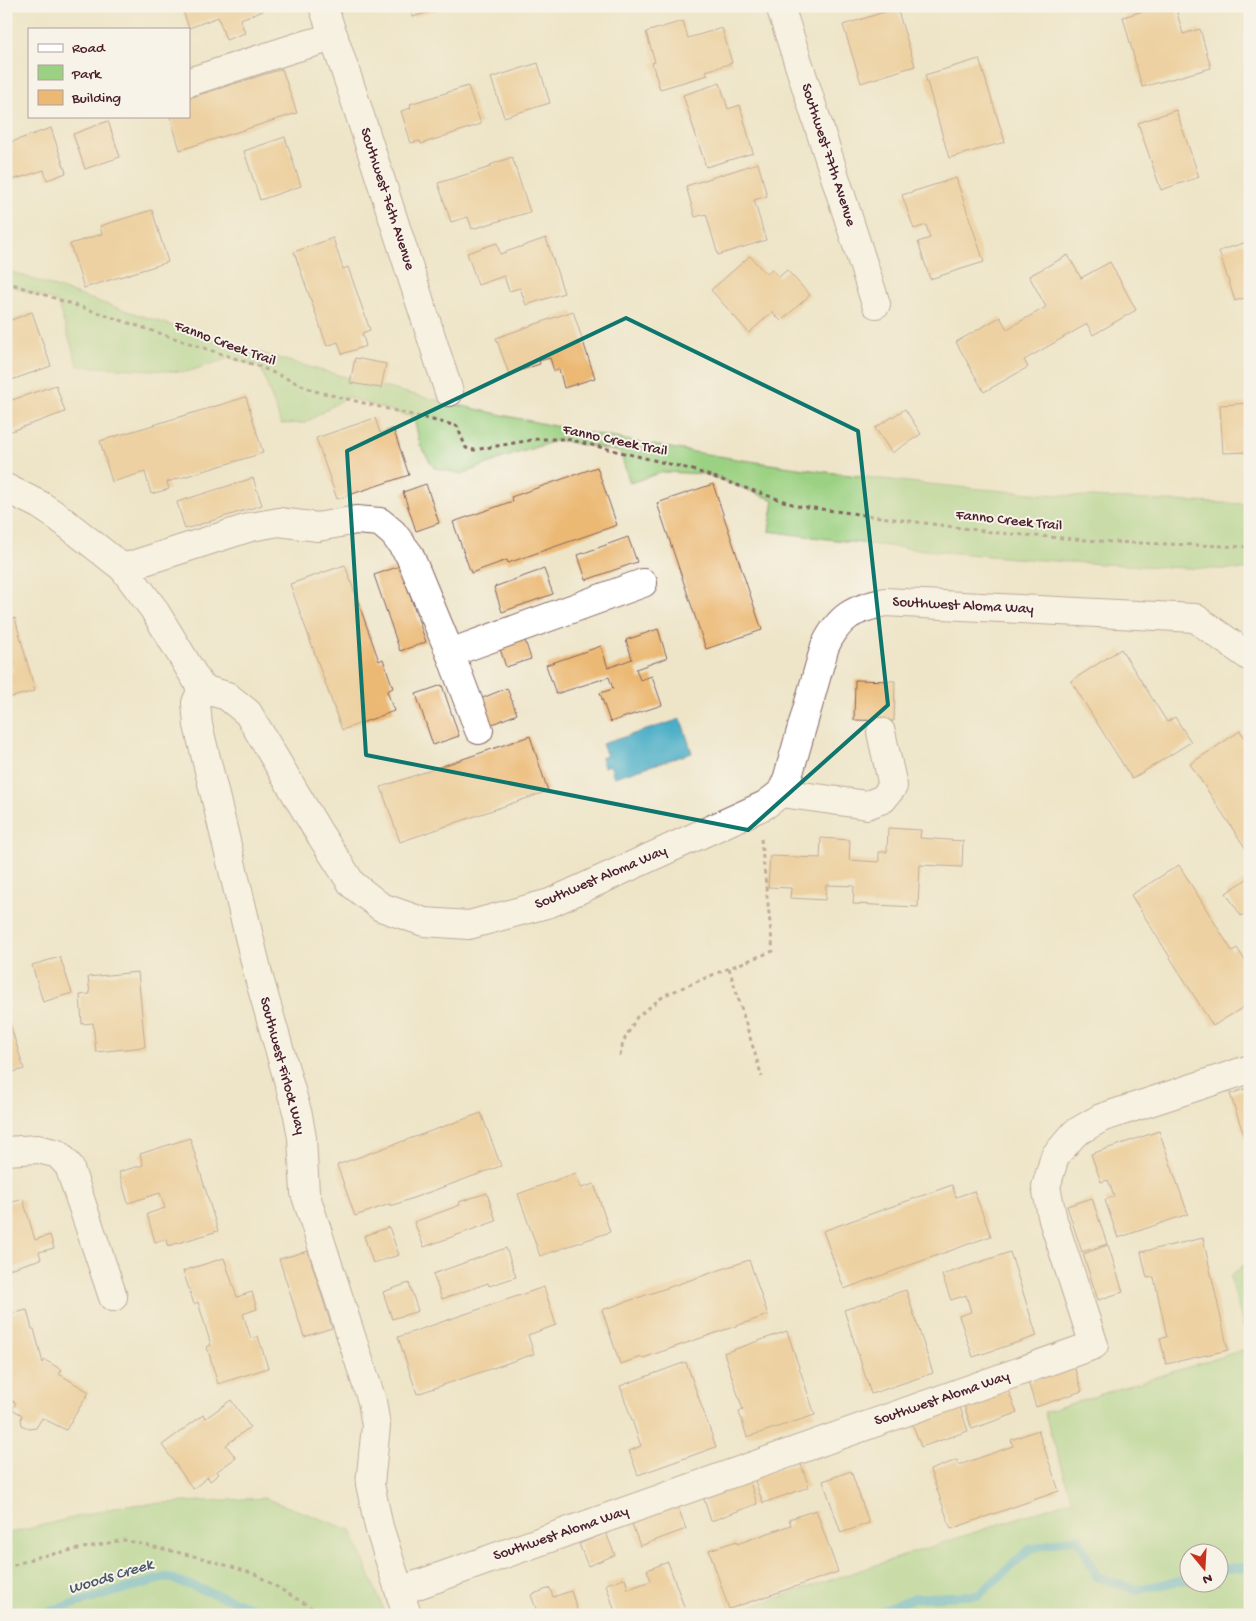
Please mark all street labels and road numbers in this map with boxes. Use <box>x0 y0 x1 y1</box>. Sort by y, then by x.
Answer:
street label: Southwest 77th Avenue <box>796 81 860 229</box>
street label: Southwest 76th Avenue <box>355 125 419 273</box>
street label: Fanno Creek Trail <box>171 317 278 371</box>
street label: Fanno Creek Trail <box>560 421 669 461</box>
street label: Fanno Creek Trail <box>954 506 1063 536</box>
street label: Southwest Aloma Way <box>892 593 1035 619</box>
street label: Southwest Aloma Way <box>532 842 670 914</box>
street label: Southwest Firlock Way <box>255 995 309 1137</box>
street label: Southwest Aloma Way <box>872 1367 1012 1431</box>
street label: Southwest Aloma Way <box>491 1502 631 1566</box>

